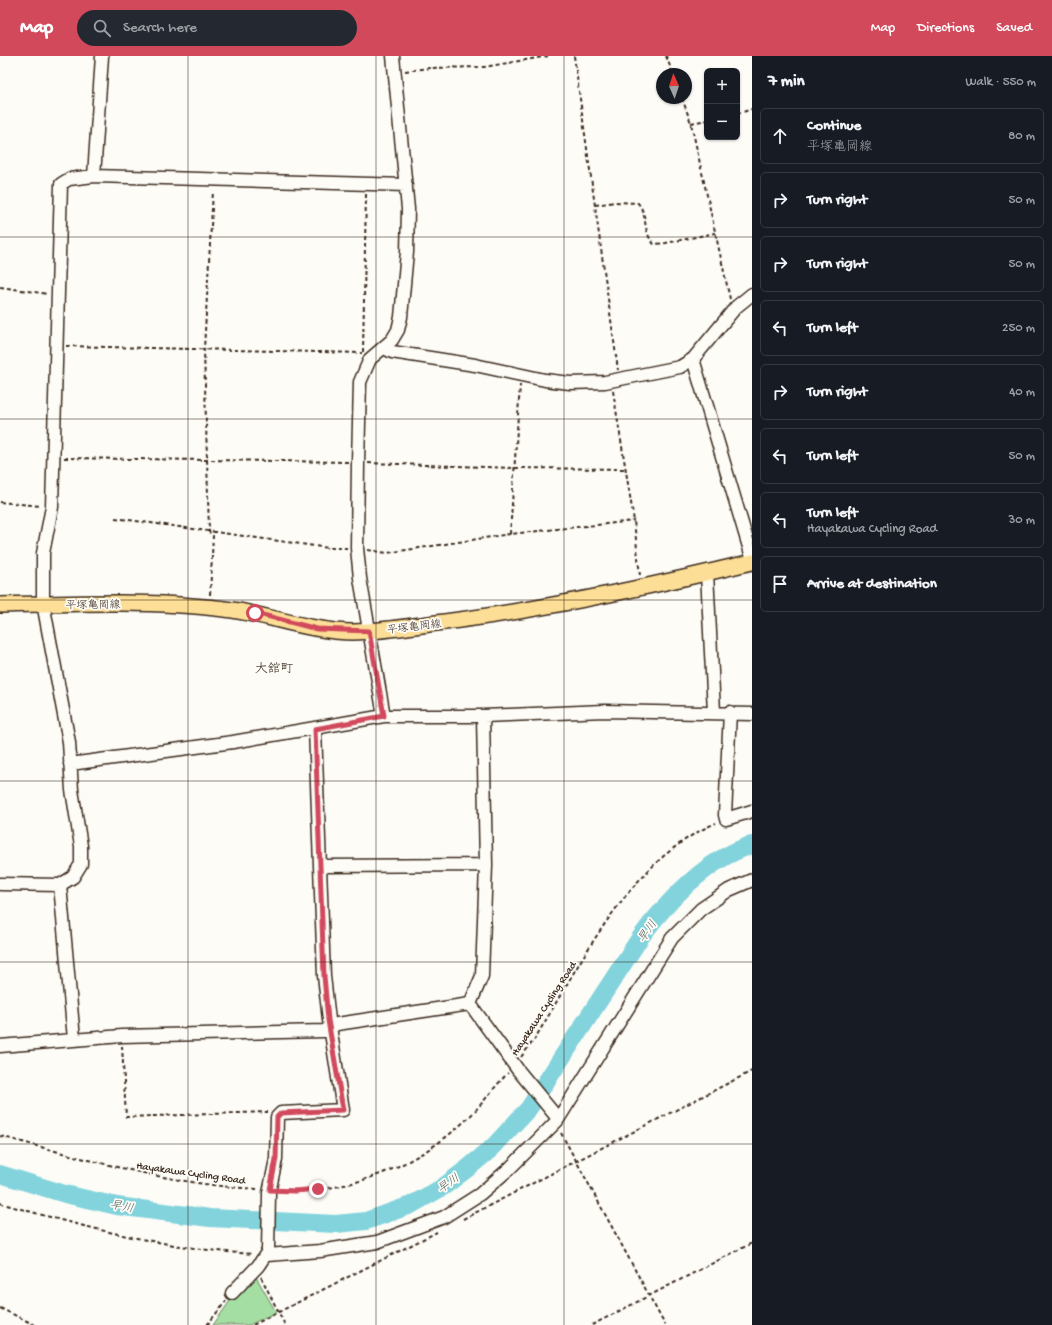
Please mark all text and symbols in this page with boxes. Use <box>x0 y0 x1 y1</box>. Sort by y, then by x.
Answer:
search box <box>77 10 357 46</box>
text: Map <box>20 17 53 40</box>
icon: search <box>91 17 113 39</box>
text: Search here <box>123 19 197 37</box>
text: Map <box>871 20 895 37</box>
text: Directions <box>917 20 974 37</box>
text: Saved <box>996 20 1032 37</box>
north arrow <box>656 68 692 104</box>
map controls <box>704 68 740 140</box>
button: + <box>704 68 740 104</box>
text: 7 min <box>768 72 805 92</box>
text: Walk · 550 m <box>965 75 1036 90</box>
button: − <box>704 104 740 140</box>
text: Continue <box>807 117 861 135</box>
icon: ahead <box>769 125 791 147</box>
text: 80 m <box>1008 129 1035 144</box>
text: 平塚亀岡線 <box>807 140 872 155</box>
icon: right <box>769 189 791 211</box>
text: Turn right <box>807 191 867 209</box>
text: 50 m <box>1008 193 1035 208</box>
icon: right <box>769 253 791 275</box>
text: Turn right <box>807 255 867 273</box>
text: 50 m <box>1008 257 1035 272</box>
icon: left <box>769 317 791 339</box>
text: Turn left <box>807 319 858 337</box>
text: 250 m <box>1002 321 1035 336</box>
icon: right <box>769 381 791 403</box>
text: Turn right <box>807 383 867 401</box>
text: 40 m <box>1009 385 1035 400</box>
icon: left <box>769 445 791 467</box>
text: Turn left <box>807 447 858 465</box>
text: 50 m <box>1008 449 1035 464</box>
text: Turn left <box>807 504 858 522</box>
icon: left <box>769 509 791 531</box>
text: 30 m <box>1009 513 1035 528</box>
text: Hayakawa Cycling Road <box>807 522 937 537</box>
icon: arrive <box>769 573 791 595</box>
text: Arrive at destination <box>807 575 937 593</box>
street label: 平塚亀岡線 <box>65 599 121 612</box>
route start <box>246 604 264 622</box>
street label: 平塚亀岡線 <box>386 618 442 637</box>
district label: 大舘町 <box>254 661 294 677</box>
water label: 早川 <box>635 918 661 946</box>
street label: Hayakawa Cycling Road <box>510 958 581 1059</box>
street label: Hayakawa Cycling Road <box>135 1160 248 1188</box>
water label: 早川 <box>435 1171 463 1197</box>
route end <box>309 1180 327 1198</box>
water label: 早川 <box>109 1198 135 1217</box>

